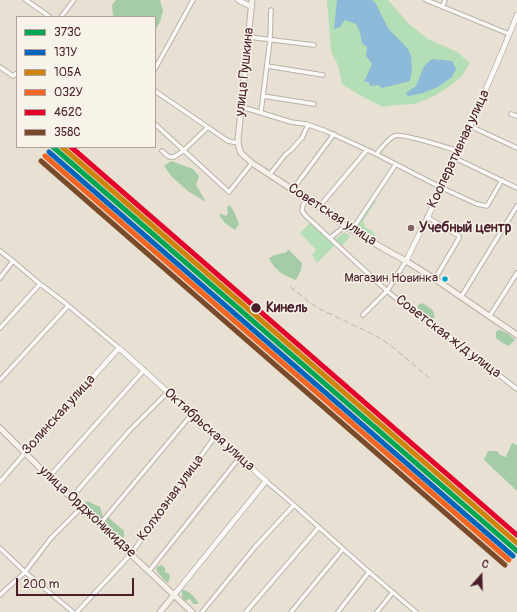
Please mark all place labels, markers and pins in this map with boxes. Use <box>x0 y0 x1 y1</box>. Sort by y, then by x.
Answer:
place label: Учебный центр <box>419 220 511 236</box>
marker: Учебный центр <box>406 223 416 233</box>
place label: Магазин Новинка <box>344 271 438 287</box>
marker: Магазин Новинка <box>440 274 450 284</box>
place label: Кинель <box>266 300 308 316</box>
marker: Кинель <box>249 301 263 315</box>

